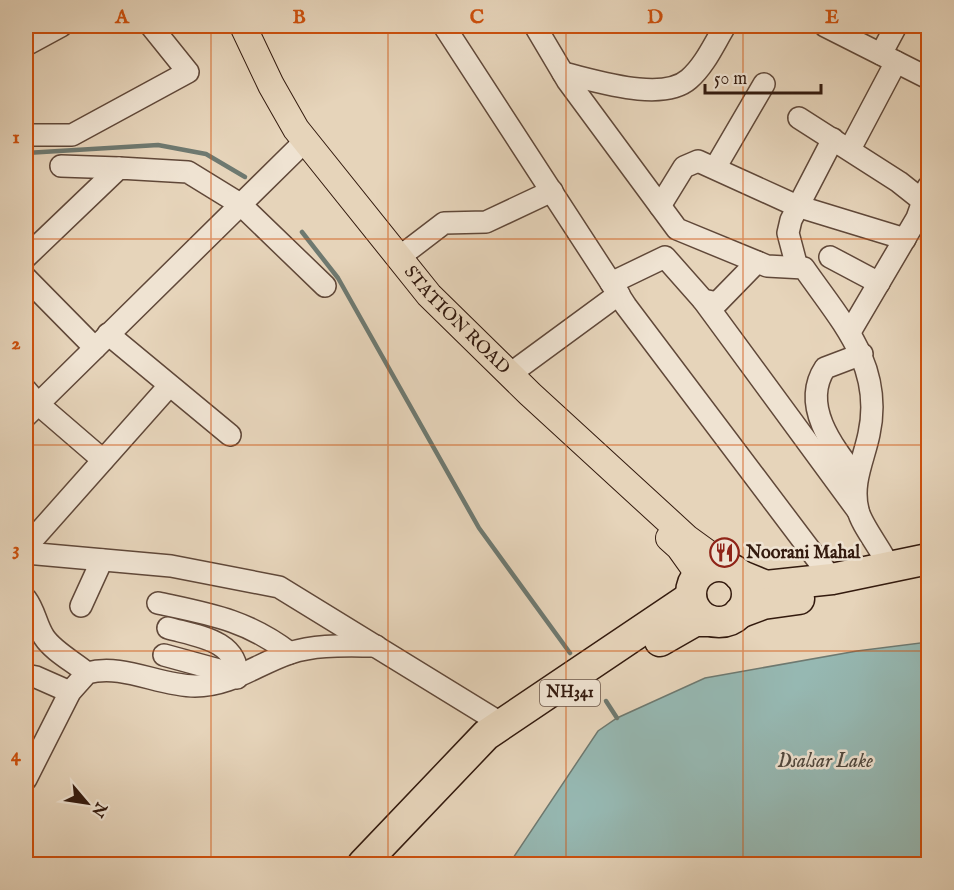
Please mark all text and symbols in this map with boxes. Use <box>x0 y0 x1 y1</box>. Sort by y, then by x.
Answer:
text: A <box>114 5 130 30</box>
text: B <box>292 5 306 30</box>
text: C <box>470 5 484 30</box>
text: D <box>647 5 663 30</box>
text: E <box>825 5 839 30</box>
scale bar <box>705 57 820 95</box>
text: 50 m <box>714 68 747 91</box>
text: 1 <box>12 125 20 150</box>
street label: STATION ROAD <box>399 261 515 379</box>
text: 2 <box>11 331 21 356</box>
text: 3 <box>12 537 20 562</box>
restaurant icon: Noorani Mahal <box>709 537 741 569</box>
place label: Noorani Mahal <box>745 542 861 565</box>
road number: NH341 <box>540 680 600 706</box>
text: 4 <box>11 743 22 768</box>
water label: Dsalsar Lake <box>777 749 873 774</box>
north arrow <box>57 773 117 833</box>
text: N <box>86 798 111 820</box>

